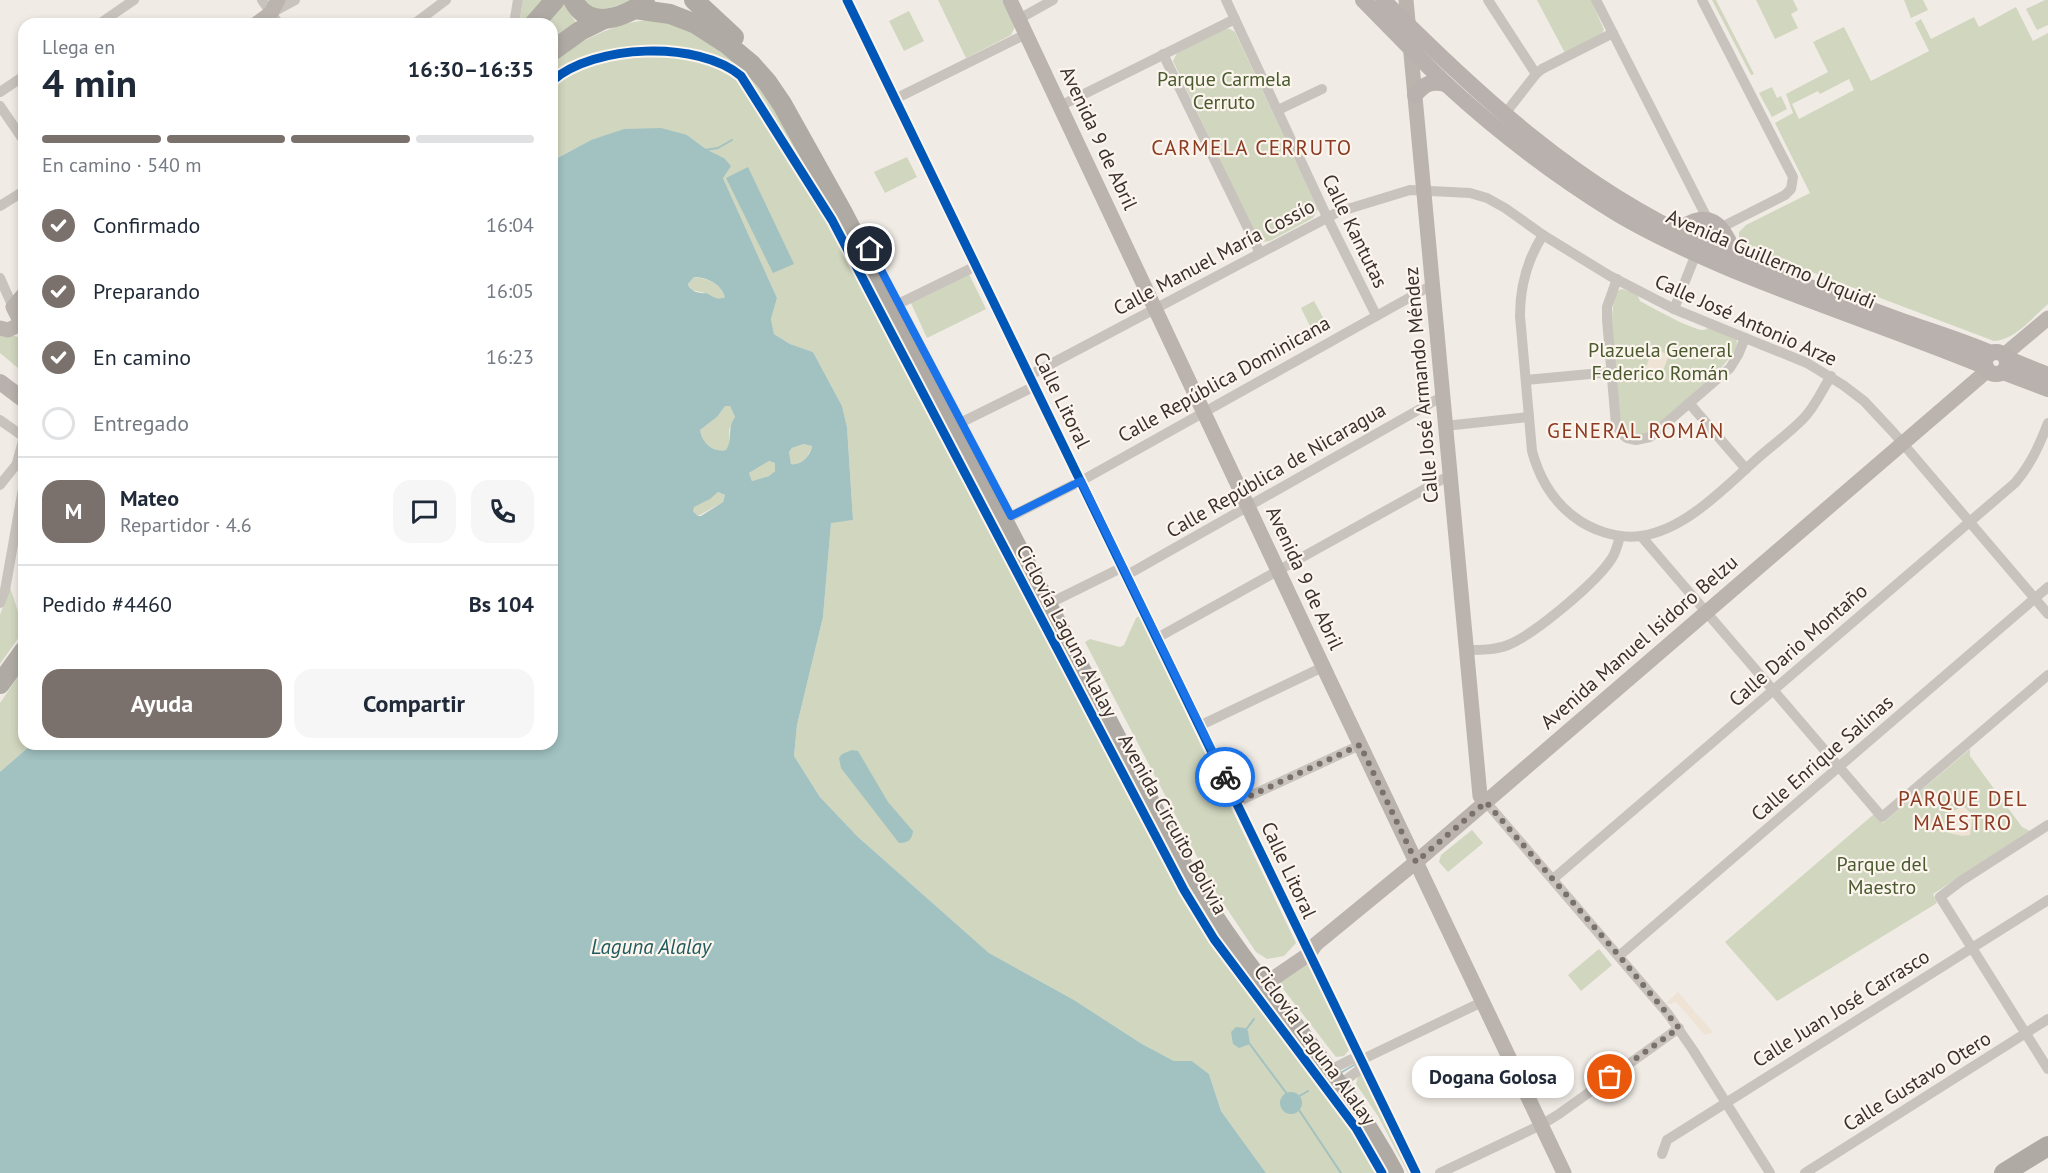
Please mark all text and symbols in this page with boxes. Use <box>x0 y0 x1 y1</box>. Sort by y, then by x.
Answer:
text: Llega en <box>42 34 115 60</box>
text: 16:30–16:35 <box>408 55 534 83</box>
text: 4 min <box>42 57 137 108</box>
street label: Avenida 9 de Abril <box>1054 62 1144 214</box>
park label: Parque Carmela Cerruto <box>1157 66 1291 115</box>
district label: CARMELA CERRUTO <box>1151 134 1353 161</box>
text: En camino · 540 m <box>42 152 202 178</box>
street label: Calle Kantutas <box>1316 170 1394 292</box>
street label: Calle Manuel María Cossío <box>1109 193 1319 321</box>
street label: Avenida Guillermo Urquidi <box>1662 203 1880 315</box>
icon: check <box>42 209 75 242</box>
text: Confirmado <box>93 211 200 239</box>
text: 16:04 <box>486 212 534 238</box>
pin <box>844 223 895 274</box>
icon: home <box>853 232 886 265</box>
street label: Calle José Armando Méndez <box>1398 266 1444 504</box>
street label: Calle José Antonio Arze <box>1651 268 1841 372</box>
icon: check <box>42 275 75 308</box>
text: Preparando <box>93 277 200 305</box>
text: 16:05 <box>486 278 534 304</box>
street label: Calle República Dominicana <box>1113 310 1335 448</box>
park label: Plazuela General Federico Román <box>1588 337 1732 386</box>
icon: check <box>42 341 75 374</box>
text: En camino <box>93 343 191 371</box>
text: 16:23 <box>486 344 534 370</box>
street label: Calle Litoral <box>1028 348 1096 452</box>
street label: Calle República de Nicaragua <box>1162 396 1390 544</box>
text: Entregado <box>93 409 189 437</box>
district label: GENERAL ROMÁN <box>1547 417 1725 444</box>
button: chat <box>393 480 456 543</box>
button: phone <box>471 480 534 543</box>
text: Mateo <box>120 484 179 512</box>
text: M <box>65 497 82 525</box>
street label: Avenida 9 de Abril <box>1260 502 1350 654</box>
text: Repartidor · 4.6 <box>120 512 252 538</box>
street label: Ciclovía Laguna Alalay <box>1010 540 1124 722</box>
street label: Avenida Manuel Isidoro Belzu <box>1535 549 1743 735</box>
street label: Calle Dario Montaño <box>1723 578 1873 712</box>
text: Pedido #4460 <box>42 590 172 618</box>
text: Bs 104 <box>469 590 534 618</box>
button: Ayuda <box>42 669 282 738</box>
button: Compartir <box>294 669 534 738</box>
street label: Calle Enrique Salinas <box>1746 689 1898 827</box>
street label: Avenida Circuito Bolivia <box>1112 729 1234 919</box>
courier <box>1195 747 1255 807</box>
icon: bike <box>1209 761 1242 794</box>
district label: PARQUE DEL MAESTRO <box>1898 785 2028 836</box>
street label: Calle Litoral <box>1255 817 1323 923</box>
park label: Parque del Maestro <box>1837 851 1928 900</box>
water label: Laguna Alalay <box>591 933 713 960</box>
street label: Calle Juan José Carrasco <box>1748 943 1934 1073</box>
street label: Ciclovía Laguna Alalay <box>1248 960 1382 1131</box>
street label: Calle Gustavo Otero <box>1838 1025 1996 1137</box>
pin <box>1584 1051 1635 1102</box>
callout: Dogana Golosa <box>1412 1056 1574 1098</box>
icon: bag <box>1593 1060 1626 1093</box>
text: Dogana Golosa <box>1429 1064 1557 1090</box>

